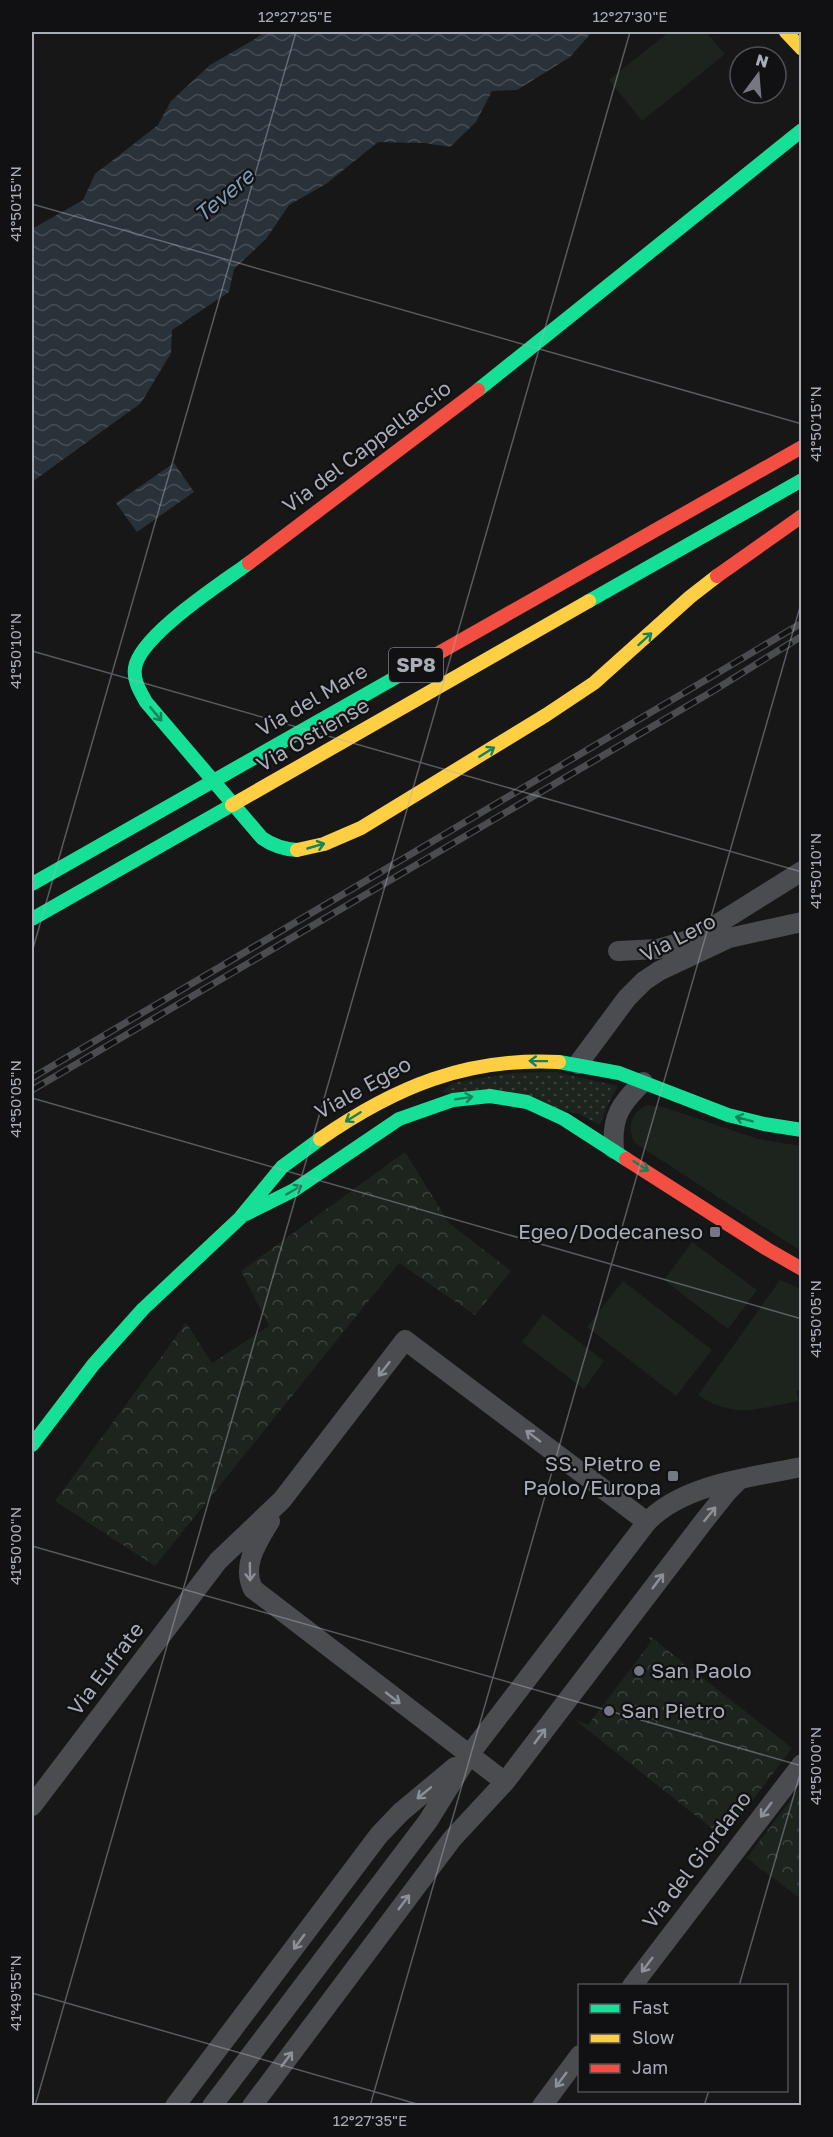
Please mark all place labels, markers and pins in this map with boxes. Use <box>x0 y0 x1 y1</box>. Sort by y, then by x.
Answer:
place label: Egeo/Dodecaneso <box>518 1218 703 1244</box>
marker: Egeo/Dodecaneso <box>708 1225 722 1239</box>
place label: SS. Pietro e Paolo/Europa <box>523 1450 661 1500</box>
marker: SS. Pietro e Paolo/Europa <box>666 1469 680 1483</box>
place label: San Paolo <box>651 1657 752 1683</box>
marker: San Paolo <box>632 1664 646 1678</box>
place label: San Pietro <box>621 1697 725 1723</box>
marker: San Pietro <box>602 1704 616 1718</box>

